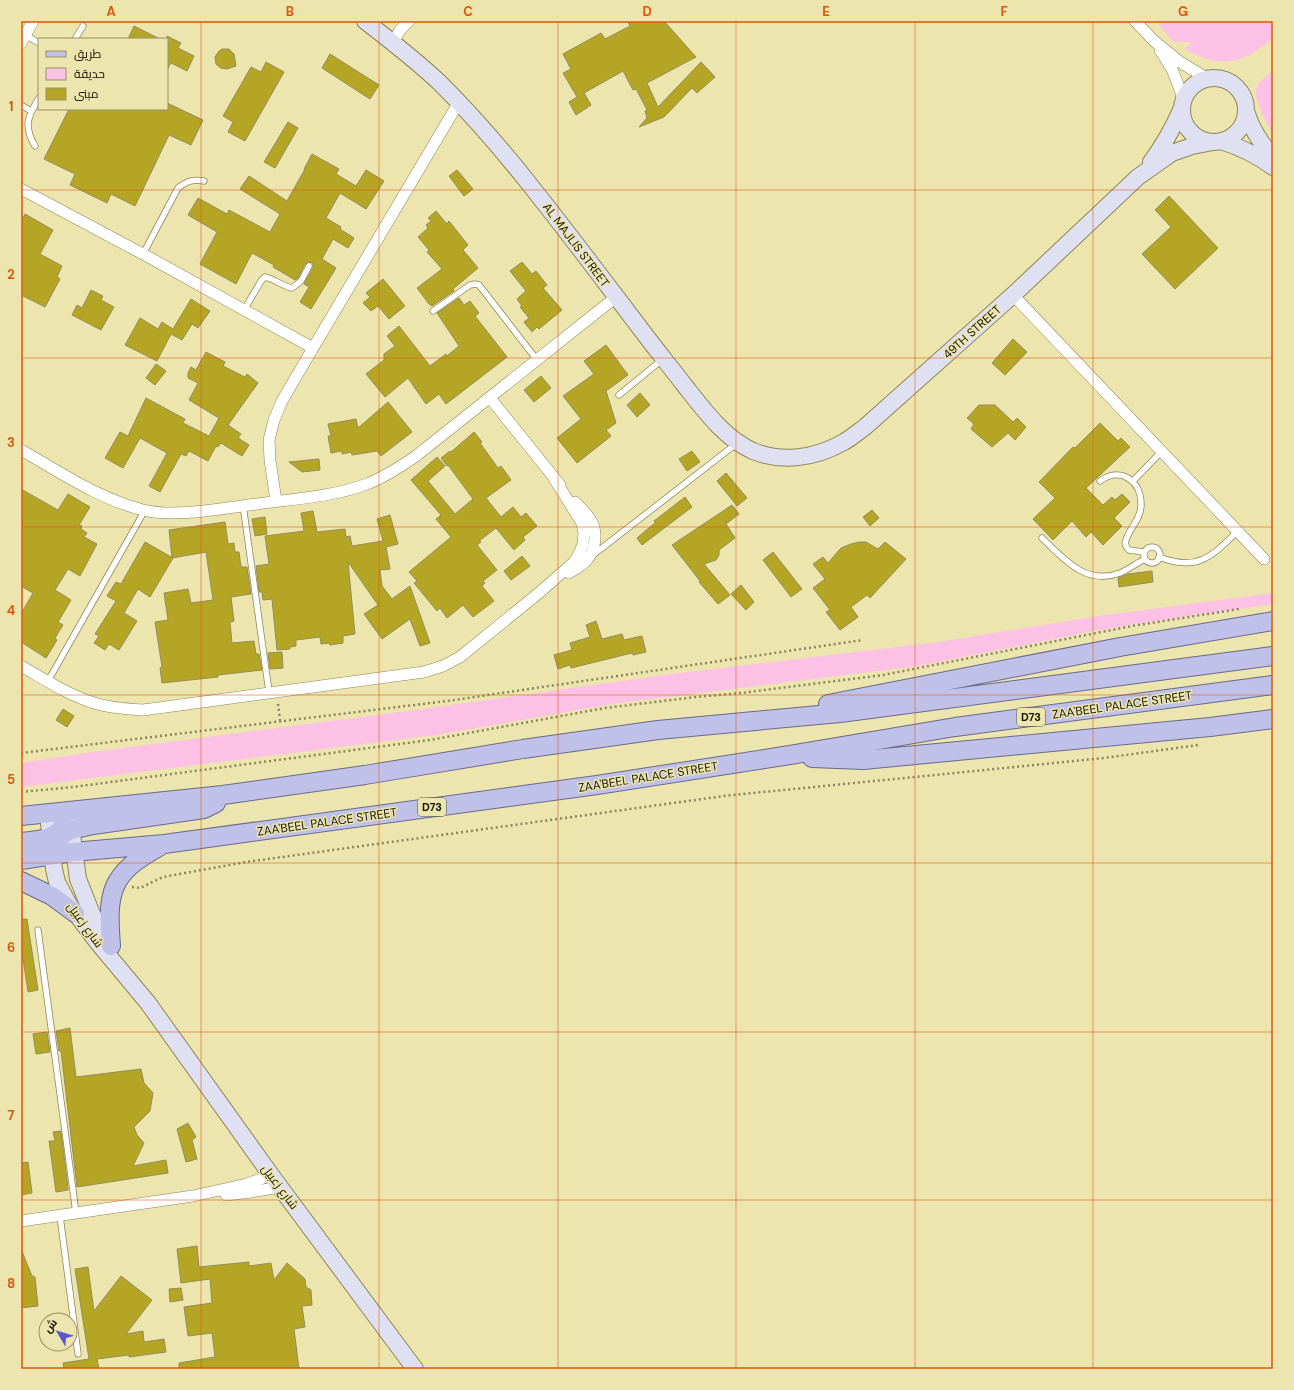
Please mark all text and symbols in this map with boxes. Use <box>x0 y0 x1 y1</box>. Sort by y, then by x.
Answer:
text: A <box>106 3 116 20</box>
text: B <box>286 3 294 20</box>
text: C <box>463 3 473 20</box>
text: D <box>642 3 652 20</box>
text: E <box>822 3 830 20</box>
text: F <box>1000 3 1008 20</box>
text: G <box>1178 3 1188 20</box>
legend <box>38 38 168 110</box>
text: طريق <box>74 46 102 62</box>
text: حديقة <box>74 66 105 82</box>
text: مبنى <box>74 86 99 102</box>
text: 1 <box>9 98 13 115</box>
street label: AL MAJLIS STREET <box>539 200 613 291</box>
text: 2 <box>7 266 15 283</box>
street label: 49TH STREET <box>939 301 1005 363</box>
text: 3 <box>7 434 15 451</box>
text: 4 <box>7 602 15 619</box>
street label: ZAA'BEEL PALACE STREET <box>1051 687 1193 723</box>
road number: D73 <box>1017 708 1045 726</box>
street label: ZAA'BEEL PALACE STREET <box>577 758 719 796</box>
text: 5 <box>7 771 15 788</box>
road number: D73 <box>418 798 446 816</box>
street label: ZAA'BEEL PALACE STREET <box>256 804 398 840</box>
street label: شارع زعبيل <box>63 899 107 951</box>
text: 6 <box>7 939 15 956</box>
text: 7 <box>8 1107 15 1124</box>
street label: شارع زعبيل <box>258 1161 302 1213</box>
text: 8 <box>7 1275 15 1292</box>
north arrow <box>38 1312 78 1352</box>
text: ش <box>40 1316 60 1336</box>

